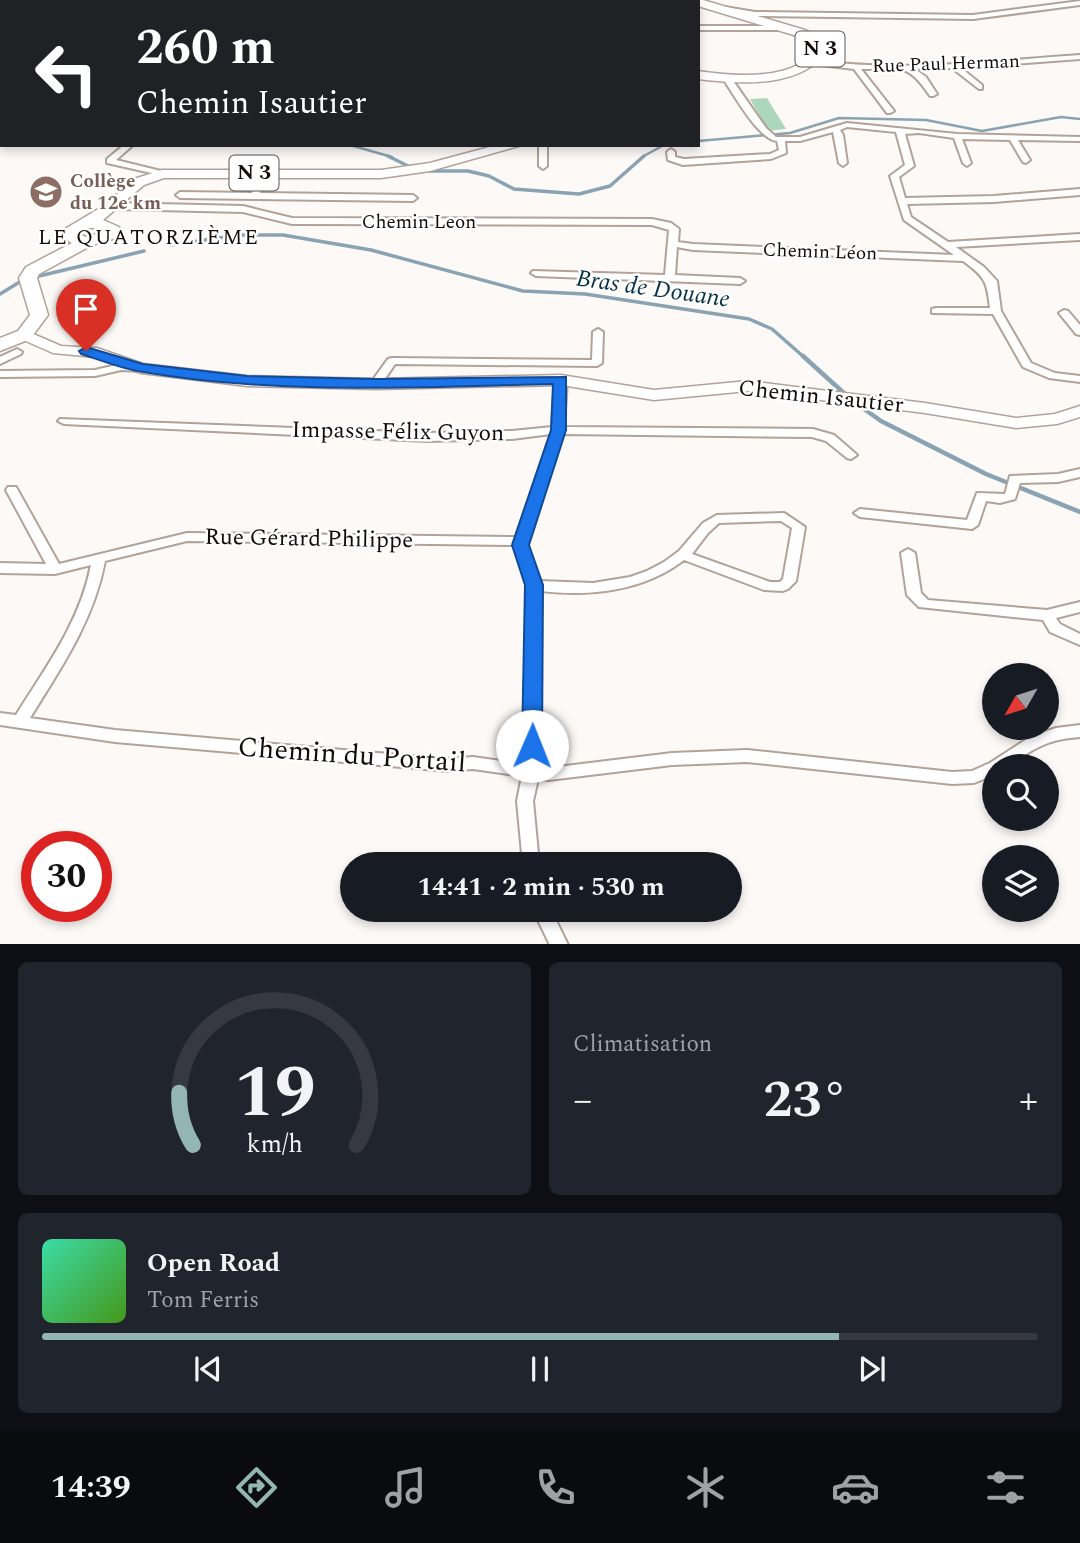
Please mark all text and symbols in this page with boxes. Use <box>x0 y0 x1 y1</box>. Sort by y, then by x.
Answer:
text: 260 m <box>136 11 275 86</box>
icon: left <box>21 28 112 119</box>
road number: N 3 <box>796 32 844 66</box>
street label: Rue Paul Herman <box>872 47 1020 81</box>
text: Chemin Isautier <box>136 79 367 128</box>
road number: N 3 <box>230 156 278 190</box>
place label: Collège du 12e km <box>70 167 161 218</box>
school or university icon: Collège du 12e km <box>27 173 65 211</box>
street label: Chemin Leon <box>362 208 476 237</box>
district label: LE QUATORZIÈME <box>38 222 260 254</box>
street label: Chemin Léon <box>762 236 878 268</box>
water label: Bras de Douane <box>574 260 732 318</box>
pin <box>56 279 116 351</box>
icon: arrive <box>67 290 105 328</box>
street label: Chemin Isautier <box>737 371 905 423</box>
street label: Impasse Félix Guyon <box>291 413 505 451</box>
street label: Rue Gérard Philippe <box>204 520 414 558</box>
north arrow <box>982 663 1059 740</box>
map controls <box>982 663 1059 922</box>
position arrow <box>495 709 569 783</box>
street label: Chemin du Portail <box>236 726 468 784</box>
button: search <box>982 754 1059 831</box>
speed limit sign: 30 <box>21 831 112 922</box>
button: layers <box>982 845 1059 922</box>
text: 14:41 · 2 min · 530 m <box>417 867 665 907</box>
text: Climatisation <box>573 1027 712 1062</box>
text: 19 <box>234 1038 315 1149</box>
text: 23° <box>763 1061 848 1140</box>
text: − <box>573 1072 592 1130</box>
text: + <box>1019 1072 1038 1130</box>
text: km/h <box>246 1125 303 1163</box>
text: Open Road <box>147 1243 280 1283</box>
text: Tom Ferris <box>147 1283 259 1318</box>
icon: previous <box>189 1350 227 1388</box>
icon: pause <box>521 1350 559 1388</box>
icon: next <box>853 1350 891 1388</box>
text: 14:39 <box>50 1463 131 1512</box>
icon: directions <box>232 1463 281 1512</box>
icon: music <box>381 1463 430 1512</box>
icon: phone <box>531 1463 580 1512</box>
icon: climate <box>681 1463 730 1512</box>
icon: car <box>831 1463 880 1512</box>
icon: filters <box>981 1463 1030 1512</box>

